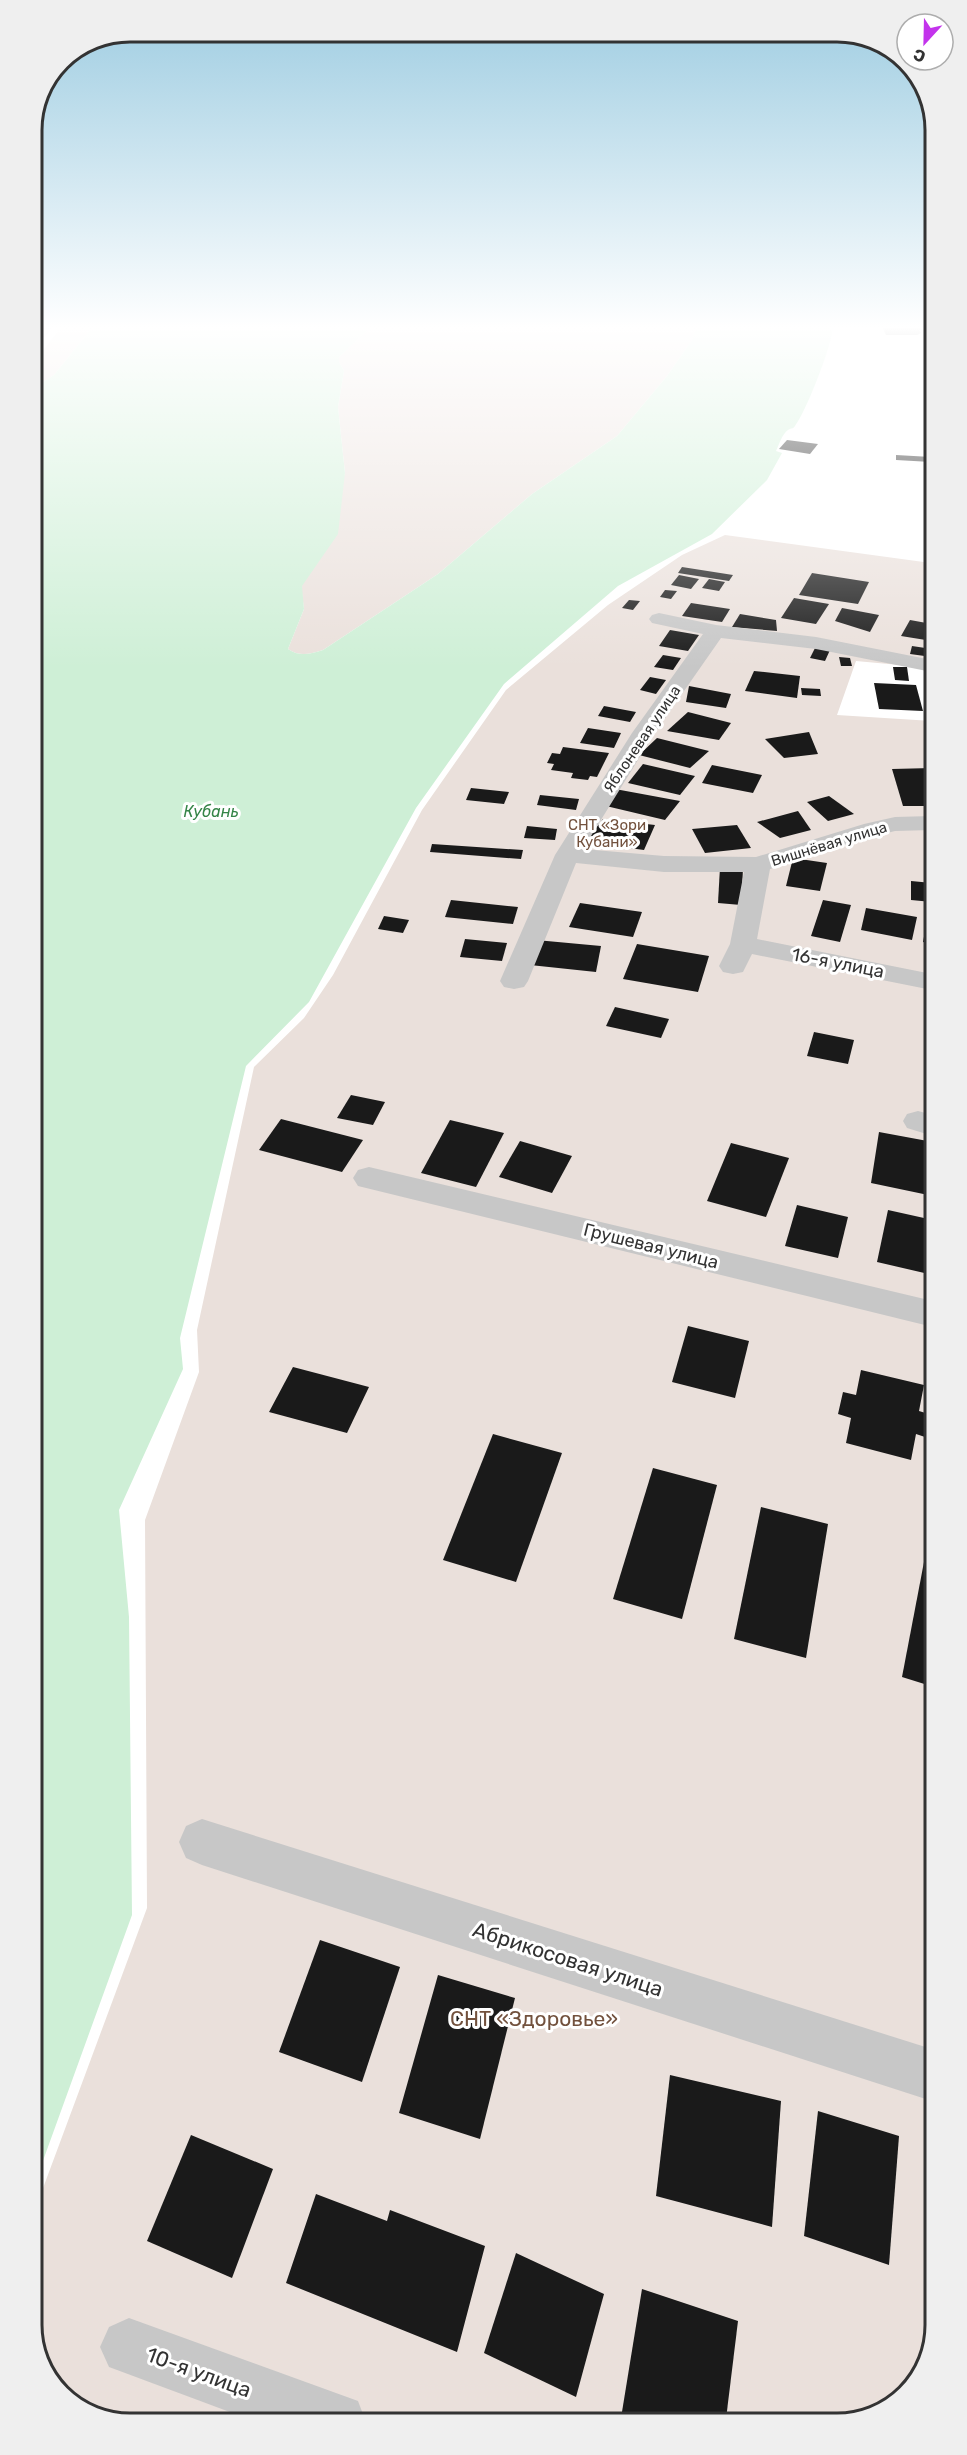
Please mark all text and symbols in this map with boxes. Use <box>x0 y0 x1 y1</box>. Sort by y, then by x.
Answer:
north arrow <box>895 12 955 72</box>
text: С <box>911 45 928 66</box>
street label: Яблоневая улица <box>600 682 684 796</box>
water label: Кубань <box>184 802 238 821</box>
park label: СНТ «Зори Кубани» <box>568 816 646 851</box>
street label: Вишнёвая улица <box>769 818 889 870</box>
street label: 16-я улица <box>790 943 886 983</box>
street label: Грушевая улица <box>581 1219 721 1273</box>
street label: Абрикосовая улица <box>470 1916 666 2002</box>
park label: СНТ «Здоровье» <box>450 2006 618 2031</box>
street label: 10-я улица <box>143 2342 255 2402</box>

